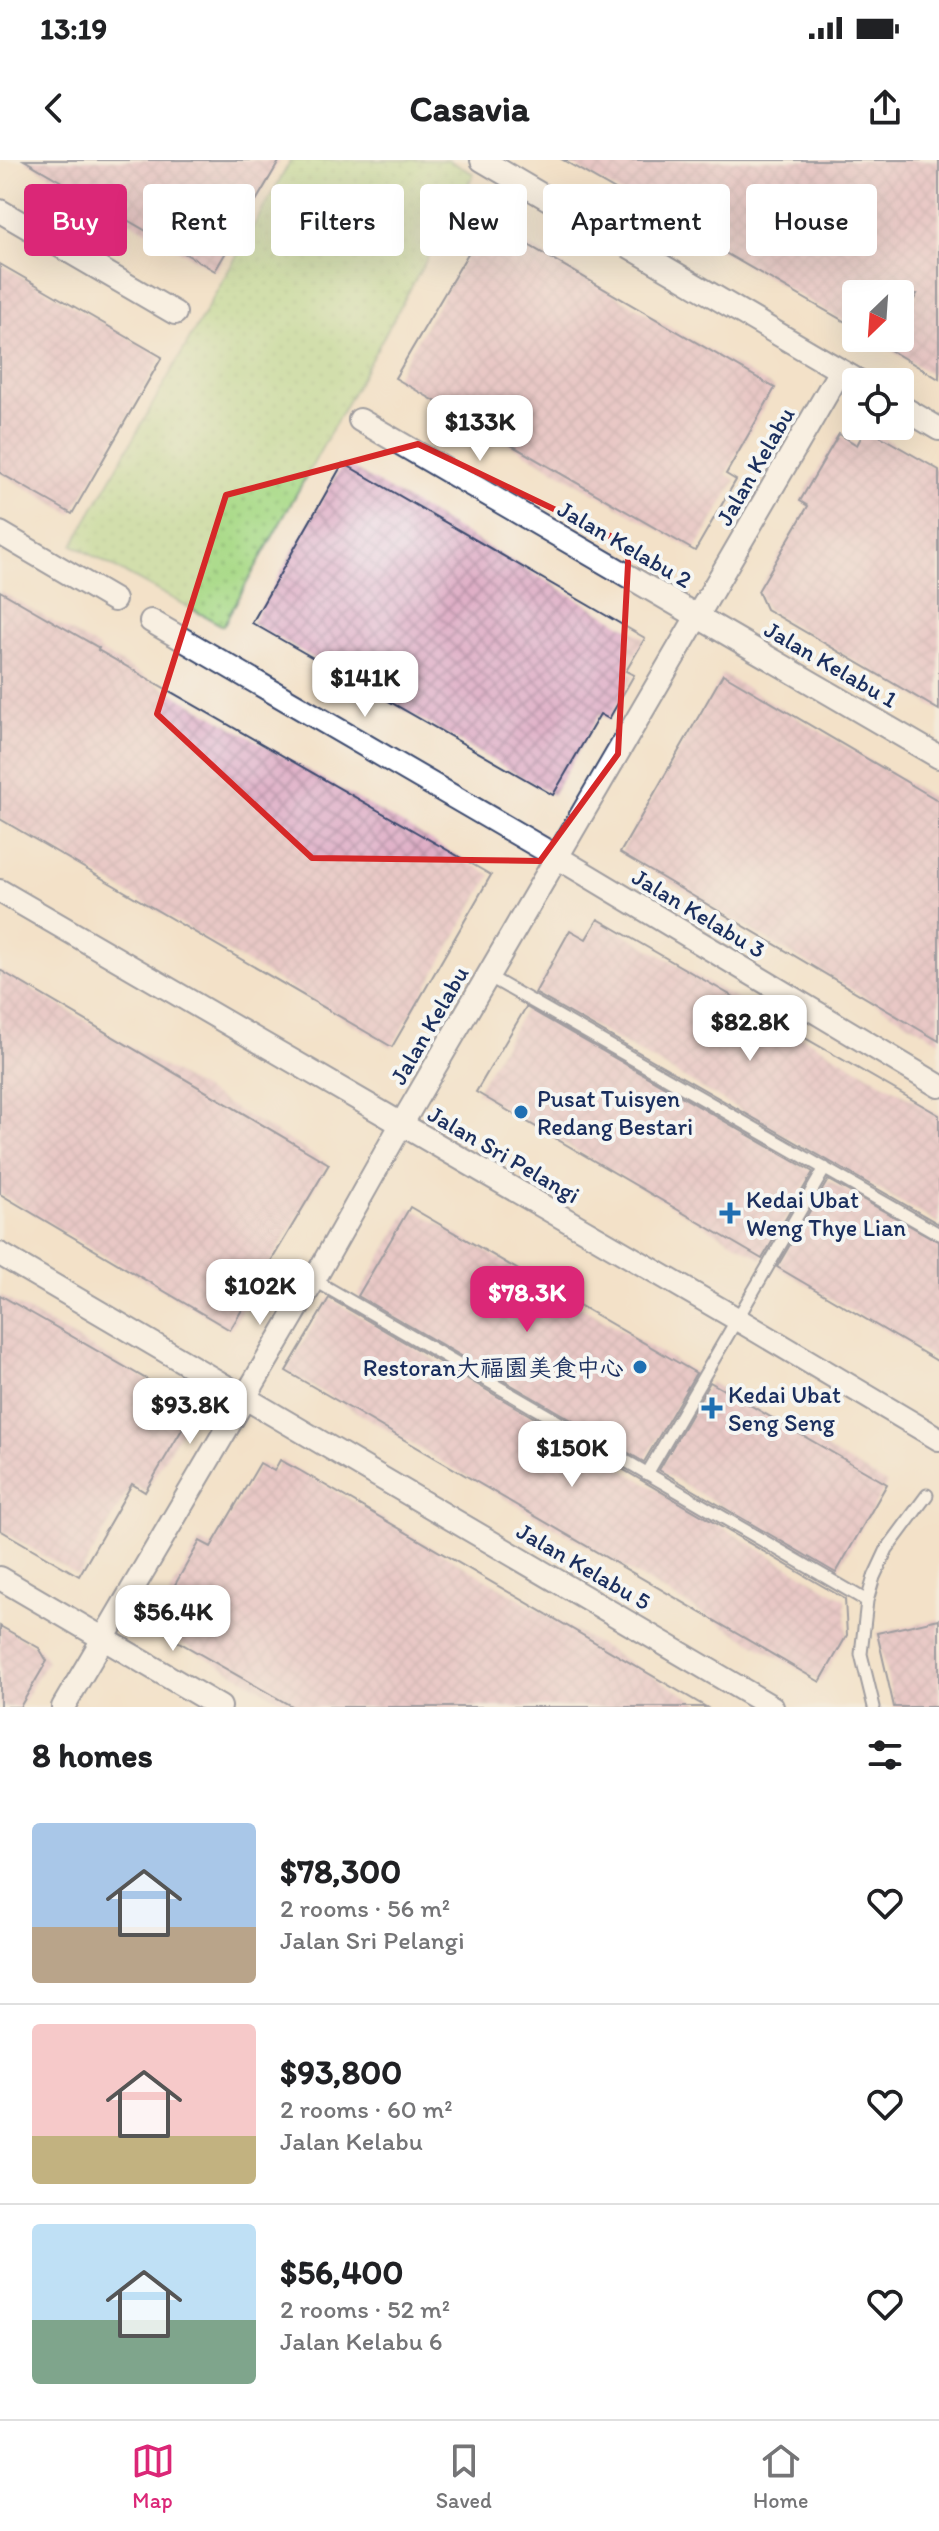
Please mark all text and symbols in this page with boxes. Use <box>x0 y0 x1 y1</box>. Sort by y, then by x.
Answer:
text: 13:19 <box>40 10 107 47</box>
icon: back <box>32 86 76 130</box>
icon: share <box>863 86 907 130</box>
text: Casavia <box>409 87 530 130</box>
chip: Buy <box>24 184 127 256</box>
chip: Rent <box>143 184 255 256</box>
chip: Filters <box>271 184 404 256</box>
chip: New <box>420 184 527 256</box>
chip: Apartment <box>543 184 730 256</box>
chip: House <box>746 184 877 256</box>
north arrow <box>842 280 914 352</box>
map controls <box>842 280 914 440</box>
button: locate <box>842 368 914 440</box>
pin: $133K <box>424 395 536 463</box>
street label: Jalan Kelabu <box>709 402 801 530</box>
text: $133K <box>445 405 515 437</box>
street label: Jalan Kelabu 2 <box>553 494 698 594</box>
street label: Jalan Kelabu 1 <box>759 614 903 714</box>
pin: $141K <box>309 651 421 719</box>
text: $141K <box>330 661 400 693</box>
street label: Jalan Kelabu 3 <box>627 862 771 964</box>
street label: Jalan Kelabu <box>383 961 475 1089</box>
pin: $82.8K <box>685 995 815 1063</box>
text: $82.8K <box>711 1005 789 1037</box>
place label: Pusat Tuisyen Redang Bestari <box>537 1084 693 1141</box>
street label: Jalan Sri Pelangi <box>423 1099 585 1209</box>
marker: Pusat Tuisyen Redang Bestari <box>512 1103 530 1121</box>
place label: Kedai Ubat Weng Thye Lian <box>746 1185 906 1242</box>
marker: Kedai Ubat Weng Thye Lian <box>721 1204 739 1222</box>
pin: $102K <box>204 1259 316 1327</box>
pin: $78.3K <box>462 1266 592 1334</box>
text: $102K <box>224 1269 296 1301</box>
text: $78.3K <box>488 1276 566 1308</box>
place label: Restoran大福園美食中心 <box>363 1353 624 1382</box>
marker: Restoran大福園美食中心 <box>631 1358 649 1376</box>
pin: $93.8K <box>125 1378 255 1446</box>
place label: Kedai Ubat Seng Seng <box>728 1380 841 1437</box>
text: $93.8K <box>151 1388 229 1420</box>
marker: Kedai Ubat Seng Seng <box>703 1399 721 1417</box>
pin: $150K <box>516 1421 628 1489</box>
text: $150K <box>536 1431 608 1463</box>
street label: Jalan Kelabu 5 <box>512 1516 656 1616</box>
pin: $56.4K <box>108 1585 238 1653</box>
text: $56.4K <box>133 1595 213 1627</box>
icon: filters <box>863 1733 907 1777</box>
text: 8 homes <box>32 1735 153 1776</box>
text: $78,300 <box>280 1851 401 1892</box>
icon: home <box>96 1855 192 1951</box>
icon: heart <box>863 1881 907 1925</box>
text: 2 rooms · 56 m² <box>280 1892 450 1924</box>
text: Jalan Sri Pelangi <box>280 1924 465 1956</box>
text: $93,800 <box>280 2052 402 2093</box>
icon: home <box>96 2056 192 2152</box>
icon: heart <box>863 2082 907 2126</box>
text: 2 rooms · 60 m² <box>280 2093 453 2125</box>
text: Jalan Kelabu <box>280 2125 423 2157</box>
text: $56,400 <box>280 2252 403 2293</box>
icon: home <box>96 2256 192 2352</box>
icon: heart <box>863 2282 907 2326</box>
text: 2 rooms · 52 m² <box>280 2293 450 2325</box>
text: Jalan Kelabu 6 <box>280 2325 443 2357</box>
tab: Map <box>131 2439 175 2514</box>
tab: Saved <box>436 2439 492 2514</box>
tab: Home <box>753 2439 808 2514</box>

